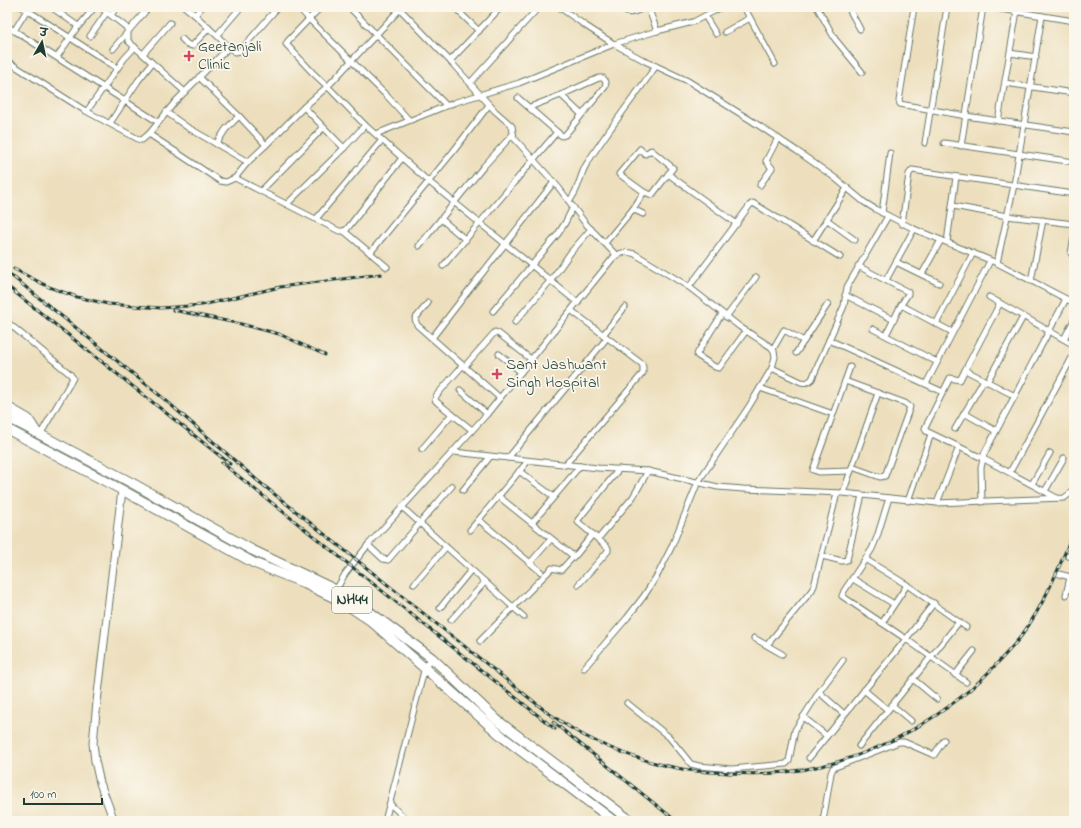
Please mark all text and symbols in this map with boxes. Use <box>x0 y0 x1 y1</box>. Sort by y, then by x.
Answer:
north arrow <box>22 22 62 62</box>
text: उ <box>38 24 50 42</box>
place label: Geetanjali Clinic <box>198 35 262 77</box>
marker: Geetanjali Clinic <box>183 50 195 62</box>
place label: Sant Jashwant Singh Hospital <box>506 353 607 395</box>
marker: Sant Jashwant Singh Hospital <box>491 368 503 380</box>
road number: NH44 <box>332 587 372 613</box>
scale bar <box>24 780 102 806</box>
text: 100 m <box>30 786 57 804</box>

